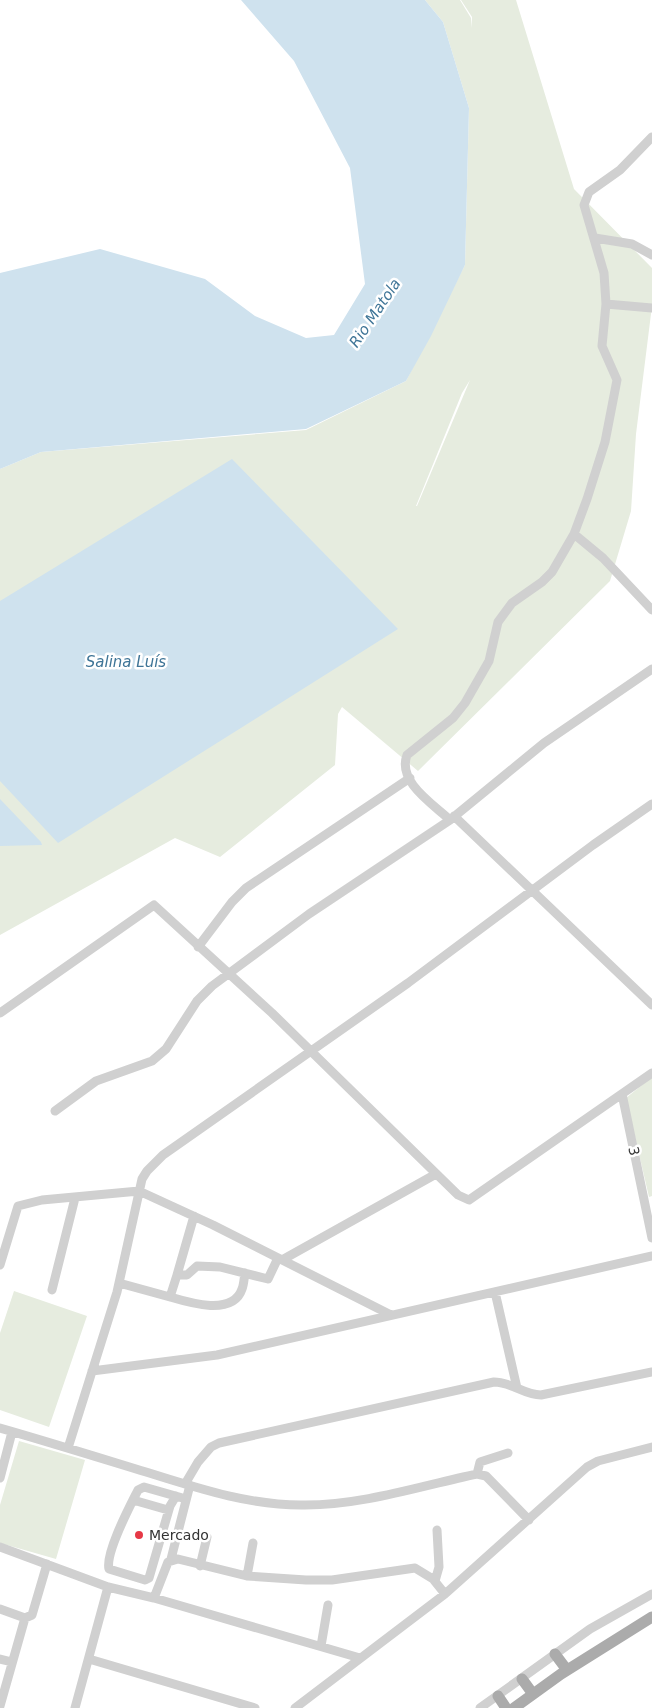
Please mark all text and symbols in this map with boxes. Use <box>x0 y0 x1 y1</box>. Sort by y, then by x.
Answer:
water label: Rio Matola <box>345 275 405 351</box>
water label: Salina Luís <box>86 653 166 671</box>
street label: 3 <box>625 1145 643 1157</box>
place label: Mercado <box>149 1527 209 1543</box>
marker: Mercado <box>133 1529 145 1541</box>

